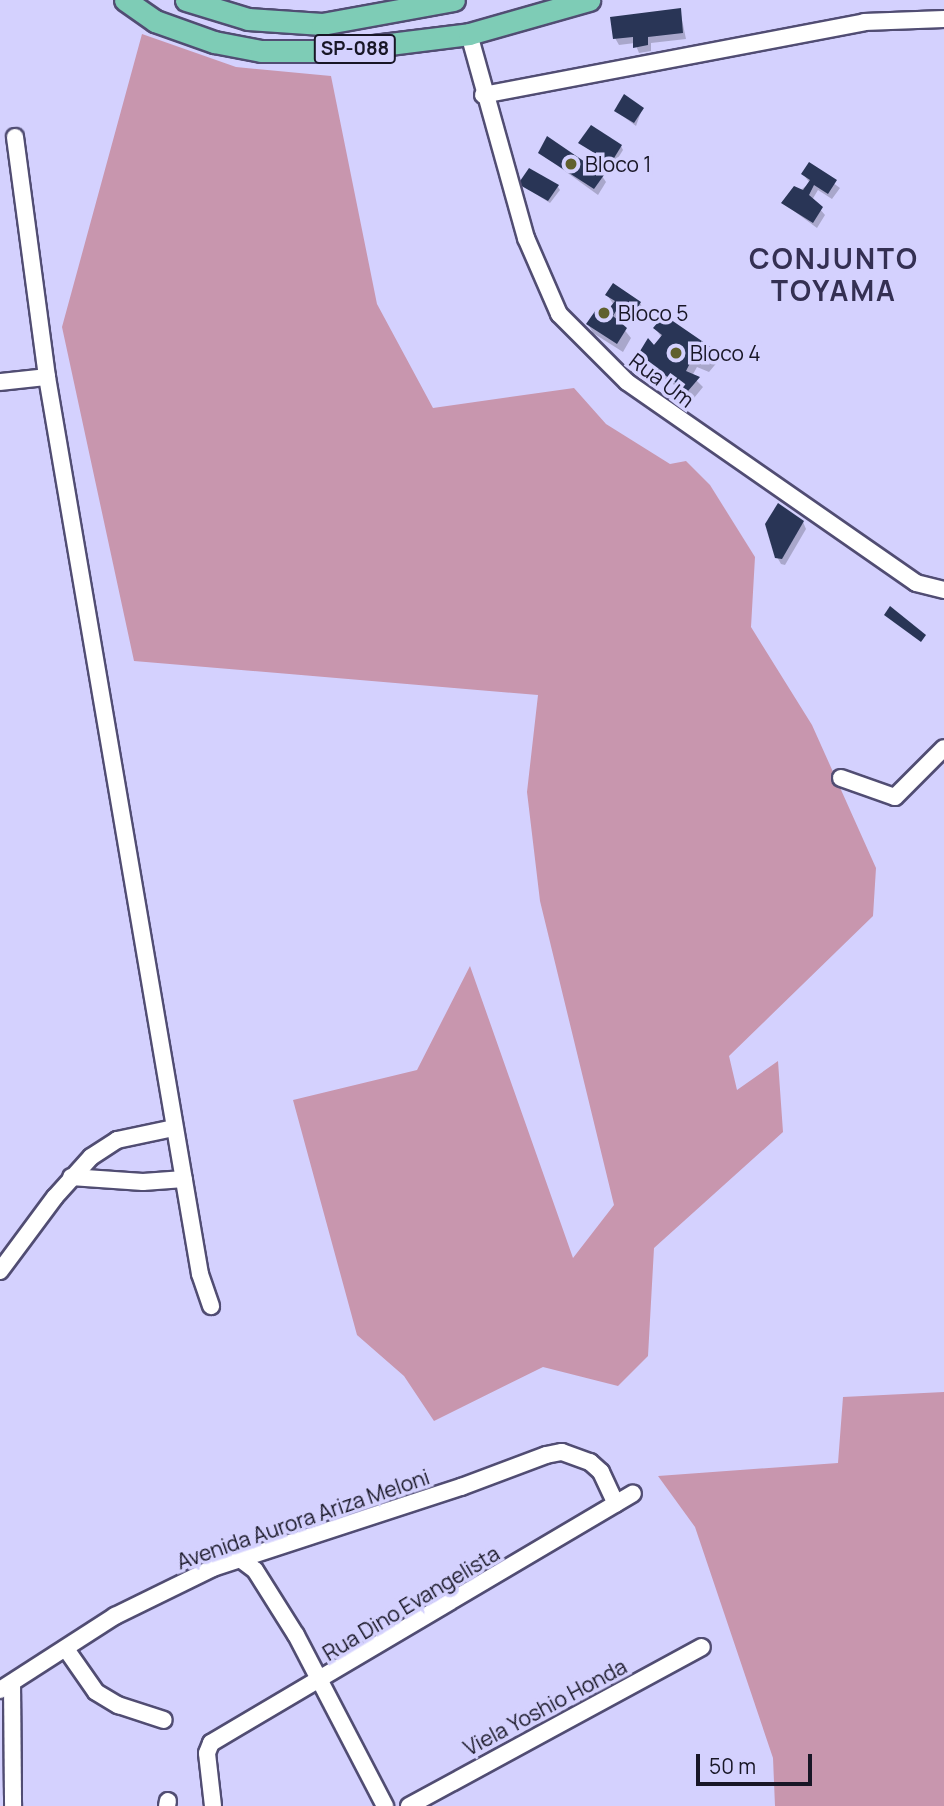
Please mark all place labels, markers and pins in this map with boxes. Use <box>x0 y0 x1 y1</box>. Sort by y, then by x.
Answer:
place label: Bloco 1 <box>585 151 651 177</box>
marker: Bloco 1 <box>563 156 579 172</box>
place label: Bloco 5 <box>618 300 688 326</box>
marker: Bloco 5 <box>596 305 612 321</box>
place label: Bloco 4 <box>690 340 761 366</box>
marker: Bloco 4 <box>668 345 684 361</box>

